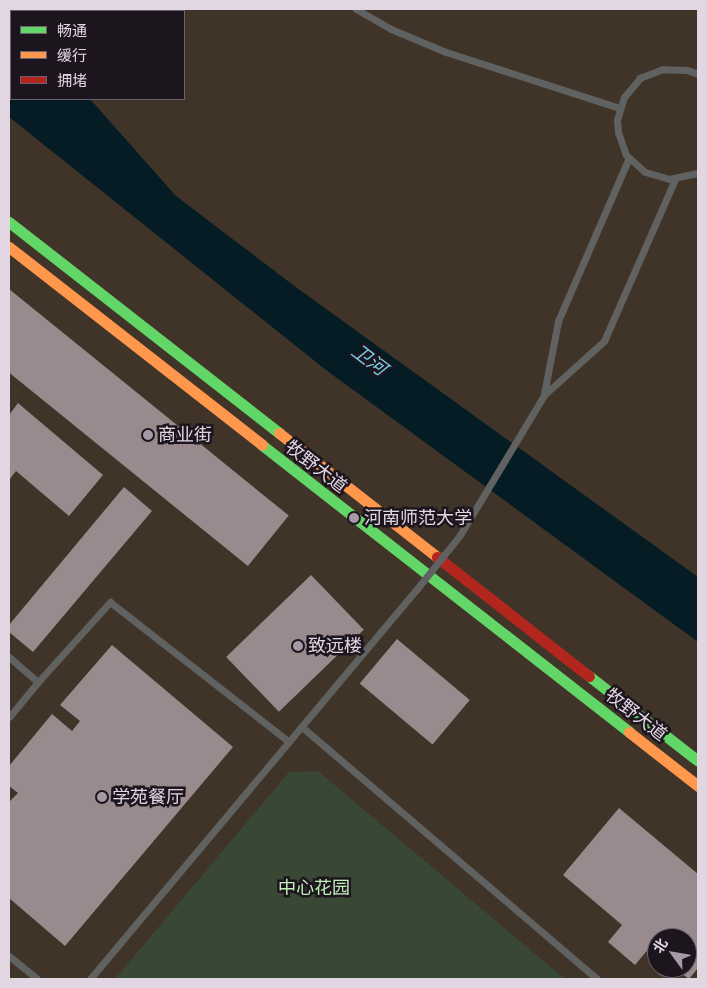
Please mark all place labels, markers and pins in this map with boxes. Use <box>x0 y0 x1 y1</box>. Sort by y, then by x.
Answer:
place label: 商业街 <box>158 424 212 446</box>
marker: 商业街 <box>142 429 154 441</box>
place label: 河南师范大学 <box>364 507 472 529</box>
marker: 河南师范大学 <box>348 512 360 524</box>
place label: 致远楼 <box>308 635 362 657</box>
marker: 致远楼 <box>292 640 304 652</box>
place label: 学苑餐厅 <box>112 786 184 808</box>
marker: 学苑餐厅 <box>96 791 108 803</box>

